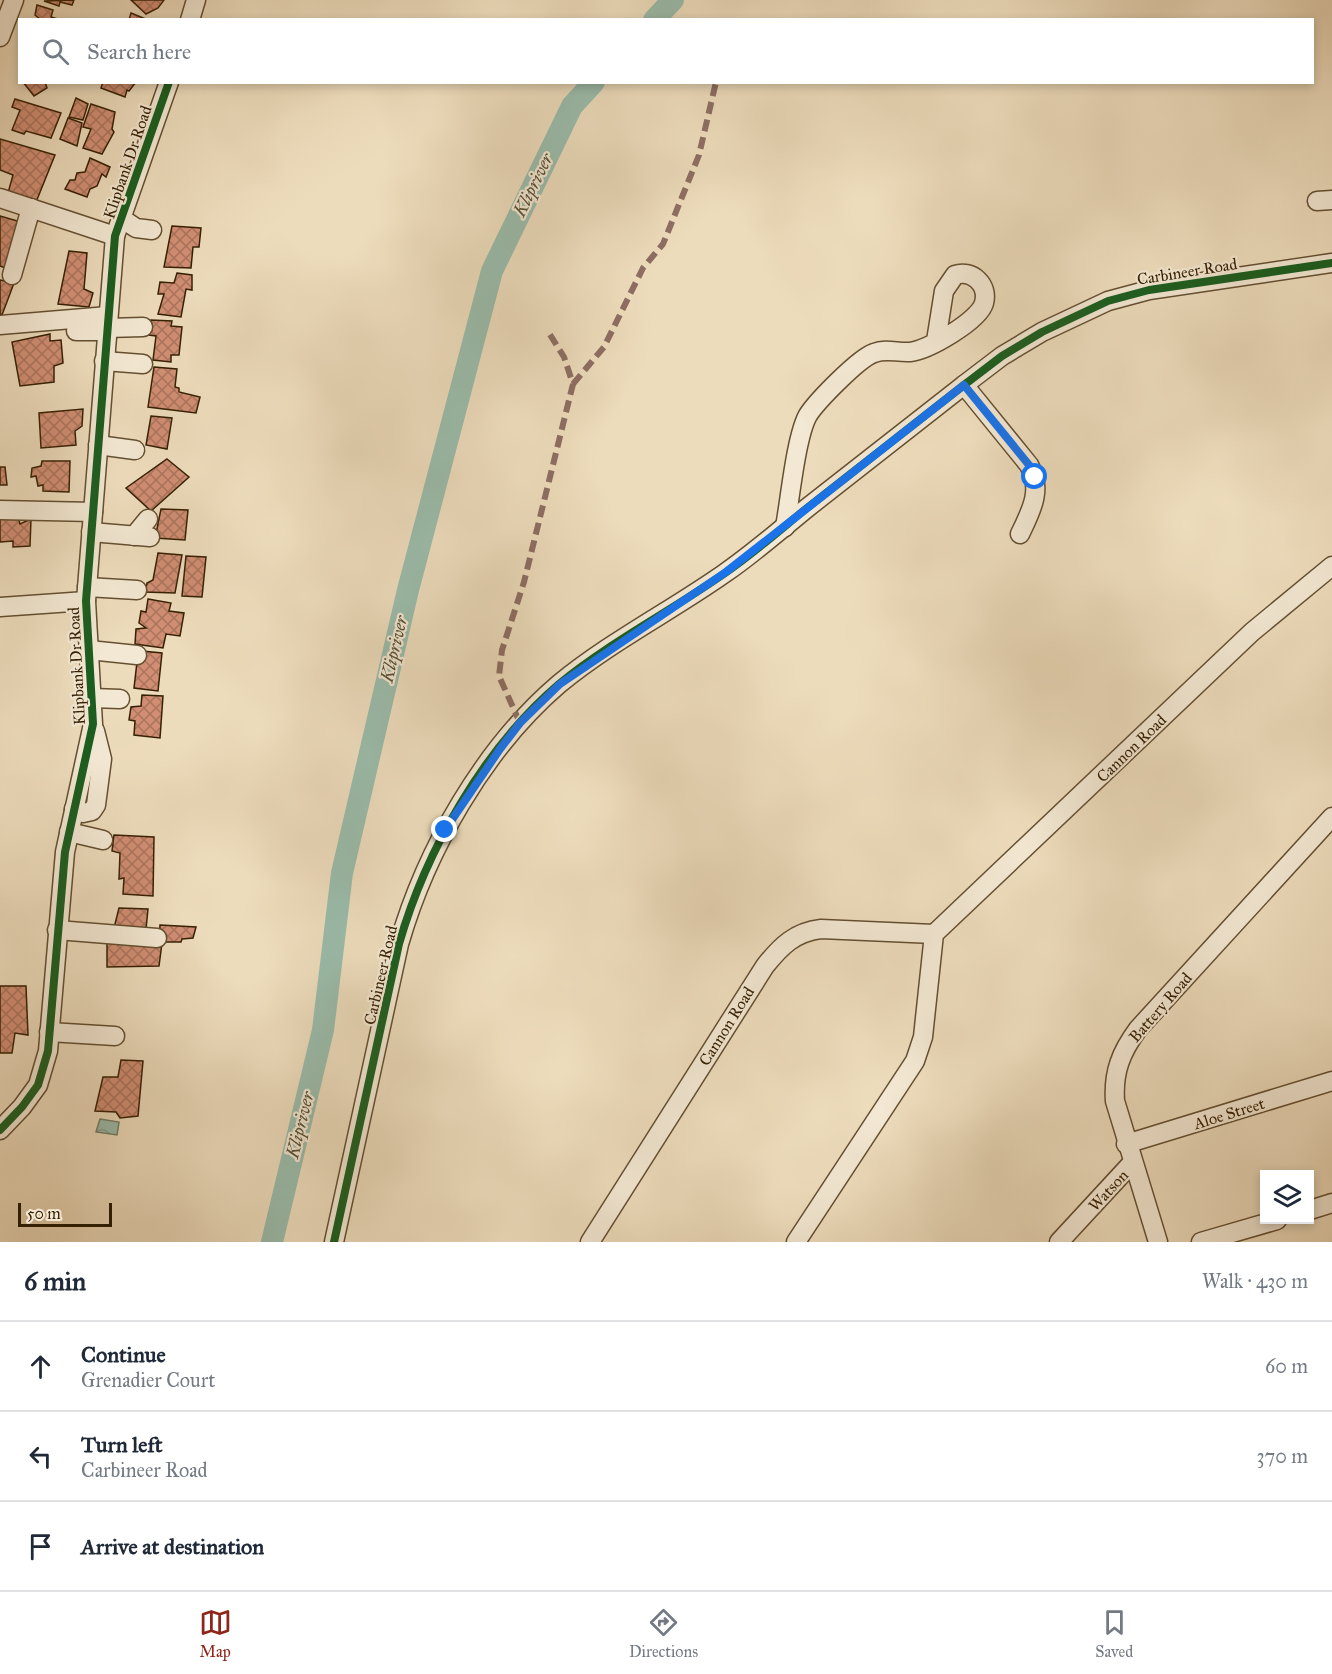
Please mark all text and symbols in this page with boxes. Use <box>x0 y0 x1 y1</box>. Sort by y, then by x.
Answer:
search box <box>18 18 1314 84</box>
icon: search <box>39 35 72 68</box>
text: Search here <box>87 38 191 65</box>
street label: Klipbank Dr Road <box>99 103 156 221</box>
water label: Klipriver <box>508 148 559 222</box>
street label: Carbineer Road <box>1136 254 1239 289</box>
route start <box>1021 463 1047 489</box>
street label: Klipbank Dr Road <box>64 606 89 726</box>
water label: Klipriver <box>375 612 414 686</box>
street label: Cannon Road <box>1093 710 1170 786</box>
route end <box>431 816 457 842</box>
street label: Carbineer Road <box>360 924 401 1027</box>
street label: Battery Road <box>1125 969 1196 1046</box>
street label: Cannon Road <box>695 983 758 1069</box>
water label: Klipriver <box>281 1088 320 1162</box>
street label: Aloe Street <box>1190 1094 1267 1134</box>
street label: Watson <box>1085 1166 1132 1215</box>
map controls <box>1260 1170 1314 1224</box>
button: layers <box>1260 1170 1314 1224</box>
scale bar <box>18 1200 112 1228</box>
text: 50 m <box>27 1204 61 1223</box>
text: 6 min <box>24 1265 86 1297</box>
text: Walk · 430 m <box>1202 1269 1308 1293</box>
text: Continue <box>81 1341 166 1368</box>
icon: ahead <box>24 1350 57 1383</box>
text: 60 m <box>1265 1354 1308 1378</box>
text: Grenadier Court <box>81 1368 215 1392</box>
text: Turn left <box>81 1431 163 1458</box>
icon: left <box>24 1440 57 1473</box>
text: 370 m <box>1257 1444 1308 1468</box>
text: Carbineer Road <box>81 1458 208 1482</box>
icon: arrive <box>24 1530 57 1563</box>
text: Arrive at destination <box>81 1533 264 1560</box>
tab: Map <box>199 1606 232 1661</box>
tab: Directions <box>629 1606 698 1661</box>
tab: Saved <box>1095 1606 1133 1661</box>

